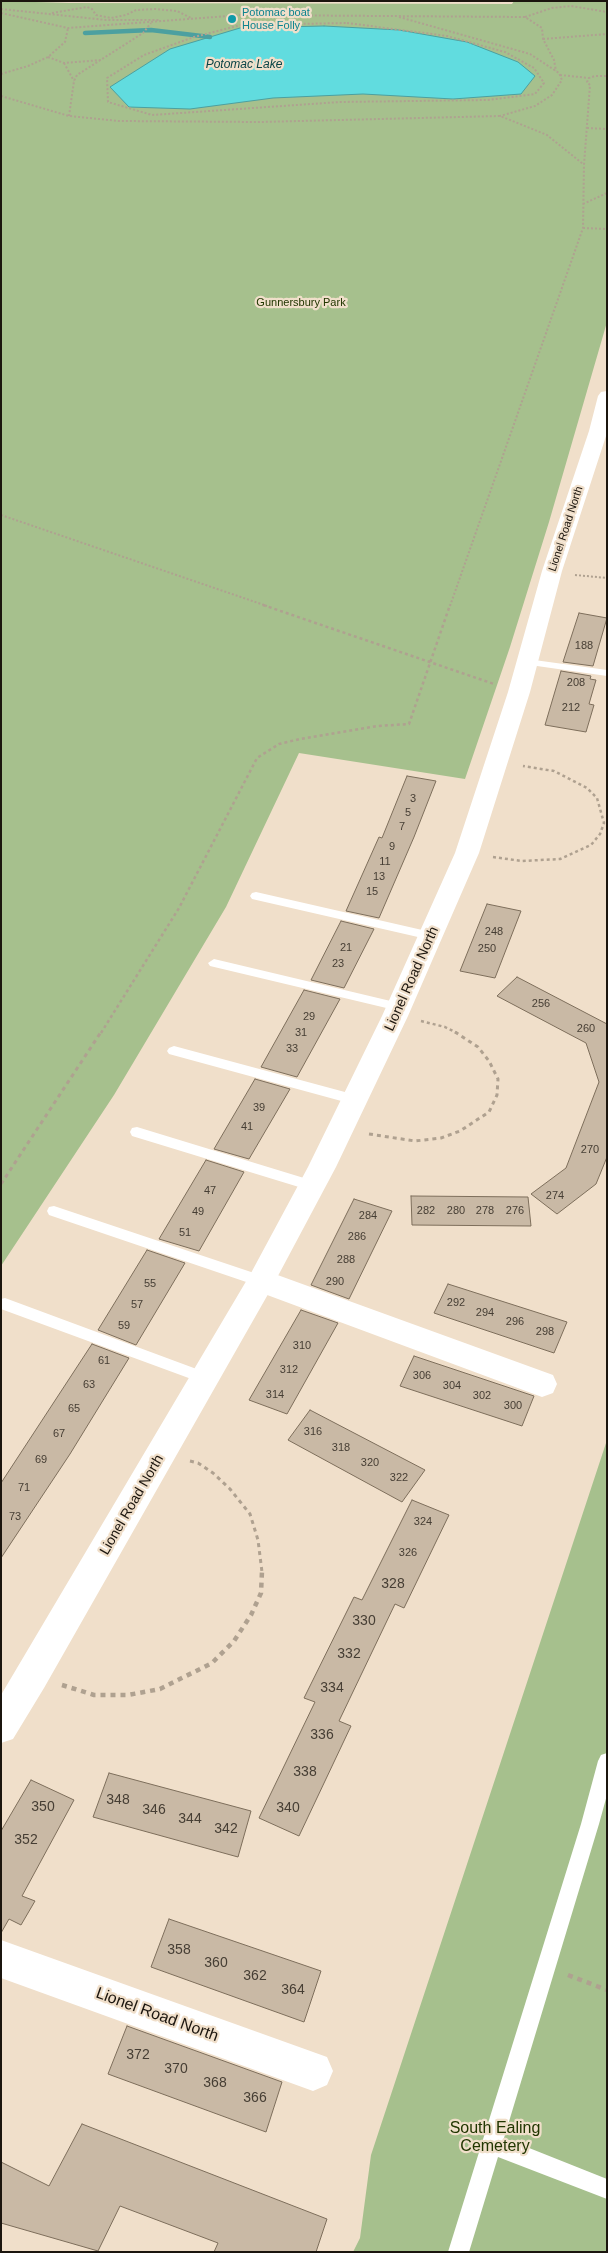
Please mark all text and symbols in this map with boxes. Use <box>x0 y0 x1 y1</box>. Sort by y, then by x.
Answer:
place label: Potomac boat House Folly <box>242 6 310 32</box>
marker: Potomac boat House Folly <box>226 13 238 25</box>
water label: Potomac Lake <box>206 58 282 72</box>
park label: Gunnersbury Park <box>256 296 346 310</box>
street label: Lionel Road North <box>546 485 586 573</box>
house number: 188 <box>575 639 593 653</box>
house number: 208 <box>567 676 585 690</box>
house number: 212 <box>562 701 580 715</box>
house number: 3 <box>410 792 416 806</box>
house number: 5 <box>405 806 411 820</box>
house number: 7 <box>399 820 405 834</box>
house number: 9 <box>389 840 395 854</box>
house number: 11 <box>379 855 391 869</box>
house number: 13 <box>373 870 385 884</box>
house number: 15 <box>366 885 378 899</box>
street label: Lionel Road North <box>381 924 443 1034</box>
house number: 248 <box>485 925 503 939</box>
house number: 21 <box>340 941 352 955</box>
house number: 250 <box>478 942 496 956</box>
house number: 23 <box>332 957 344 971</box>
house number: 256 <box>532 997 550 1011</box>
house number: 29 <box>303 1010 315 1024</box>
house number: 260 <box>577 1022 595 1036</box>
house number: 31 <box>295 1026 307 1040</box>
house number: 33 <box>286 1042 298 1056</box>
house number: 39 <box>253 1101 265 1115</box>
house number: 41 <box>241 1120 253 1134</box>
house number: 270 <box>581 1143 599 1157</box>
house number: 47 <box>204 1184 216 1198</box>
house number: 274 <box>546 1189 564 1203</box>
house number: 282 <box>417 1204 435 1218</box>
house number: 280 <box>447 1204 465 1218</box>
house number: 278 <box>476 1204 494 1218</box>
house number: 276 <box>506 1204 524 1218</box>
house number: 49 <box>192 1205 204 1219</box>
house number: 284 <box>359 1209 377 1223</box>
house number: 51 <box>179 1226 191 1240</box>
house number: 286 <box>348 1230 366 1244</box>
house number: 288 <box>337 1253 355 1267</box>
house number: 290 <box>326 1275 344 1289</box>
house number: 55 <box>144 1277 156 1291</box>
house number: 292 <box>447 1296 465 1310</box>
house number: 57 <box>131 1298 143 1312</box>
house number: 294 <box>476 1306 494 1320</box>
house number: 296 <box>506 1315 524 1329</box>
house number: 59 <box>118 1319 130 1333</box>
house number: 298 <box>536 1325 554 1339</box>
house number: 310 <box>293 1339 311 1353</box>
house number: 61 <box>98 1354 110 1368</box>
house number: 312 <box>280 1363 298 1377</box>
house number: 306 <box>413 1369 431 1383</box>
house number: 63 <box>83 1378 95 1392</box>
house number: 304 <box>443 1379 461 1393</box>
house number: 314 <box>266 1388 284 1402</box>
house number: 302 <box>473 1389 491 1403</box>
house number: 300 <box>504 1399 522 1413</box>
house number: 65 <box>68 1402 80 1416</box>
house number: 316 <box>304 1425 322 1439</box>
house number: 67 <box>53 1427 65 1441</box>
house number: 318 <box>332 1441 350 1455</box>
street label: Lionel Road North <box>97 1452 167 1558</box>
house number: 69 <box>35 1453 47 1467</box>
house number: 320 <box>361 1456 379 1470</box>
house number: 322 <box>390 1471 408 1485</box>
house number: 71 <box>18 1481 30 1495</box>
house number: 73 <box>9 1510 21 1524</box>
house number: 324 <box>414 1515 432 1529</box>
house number: 326 <box>399 1546 417 1560</box>
house number: 328 <box>381 1576 405 1592</box>
house number: 330 <box>352 1613 376 1629</box>
house number: 332 <box>337 1646 361 1662</box>
house number: 334 <box>320 1680 344 1696</box>
house number: 336 <box>310 1727 334 1743</box>
house number: 338 <box>293 1764 317 1780</box>
house number: 348 <box>106 1792 130 1808</box>
house number: 350 <box>31 1799 55 1815</box>
house number: 340 <box>276 1800 300 1816</box>
house number: 346 <box>142 1802 166 1818</box>
house number: 344 <box>178 1811 202 1827</box>
house number: 342 <box>214 1821 238 1837</box>
house number: 352 <box>14 1832 38 1848</box>
house number: 358 <box>167 1942 191 1958</box>
house number: 360 <box>204 1955 228 1971</box>
house number: 362 <box>243 1968 267 1984</box>
house number: 364 <box>281 1982 305 1998</box>
street label: Lionel Road North <box>93 1984 221 2046</box>
house number: 372 <box>126 2047 150 2063</box>
house number: 370 <box>164 2061 188 2077</box>
house number: 368 <box>203 2075 227 2091</box>
house number: 366 <box>243 2090 267 2106</box>
park label: South Ealing Cemetery <box>450 2119 540 2157</box>

